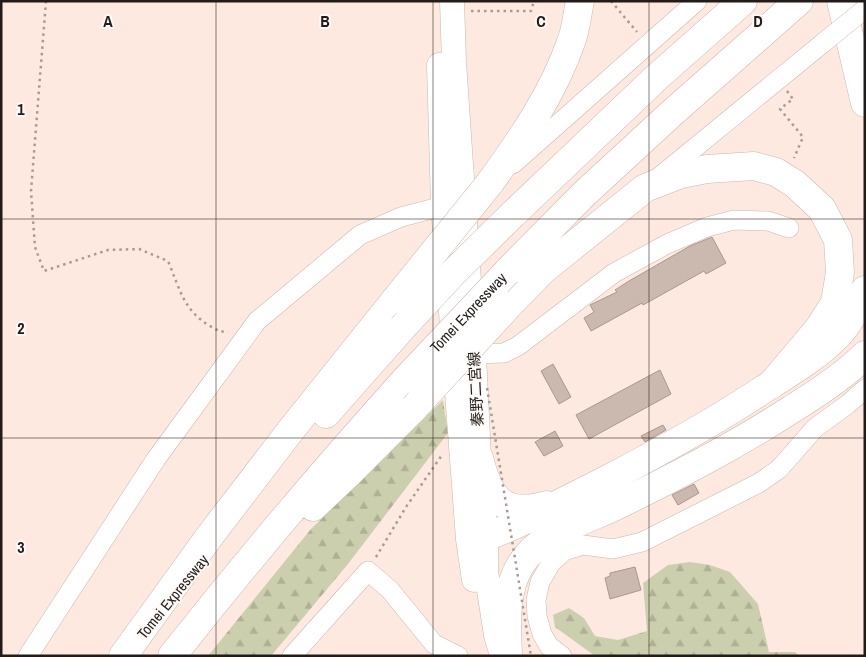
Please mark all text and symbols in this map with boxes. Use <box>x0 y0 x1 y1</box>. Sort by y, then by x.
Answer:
text: A <box>103 10 113 32</box>
text: B <box>320 10 330 32</box>
text: C <box>536 10 546 32</box>
text: D <box>753 10 763 32</box>
text: 1 <box>17 98 25 120</box>
street label: Tomei Expressway <box>425 267 512 357</box>
text: 2 <box>17 317 25 339</box>
street label: 秦野二宮線 <box>463 351 488 427</box>
text: 3 <box>17 536 25 558</box>
street label: Tomei Expressway <box>132 549 214 643</box>

